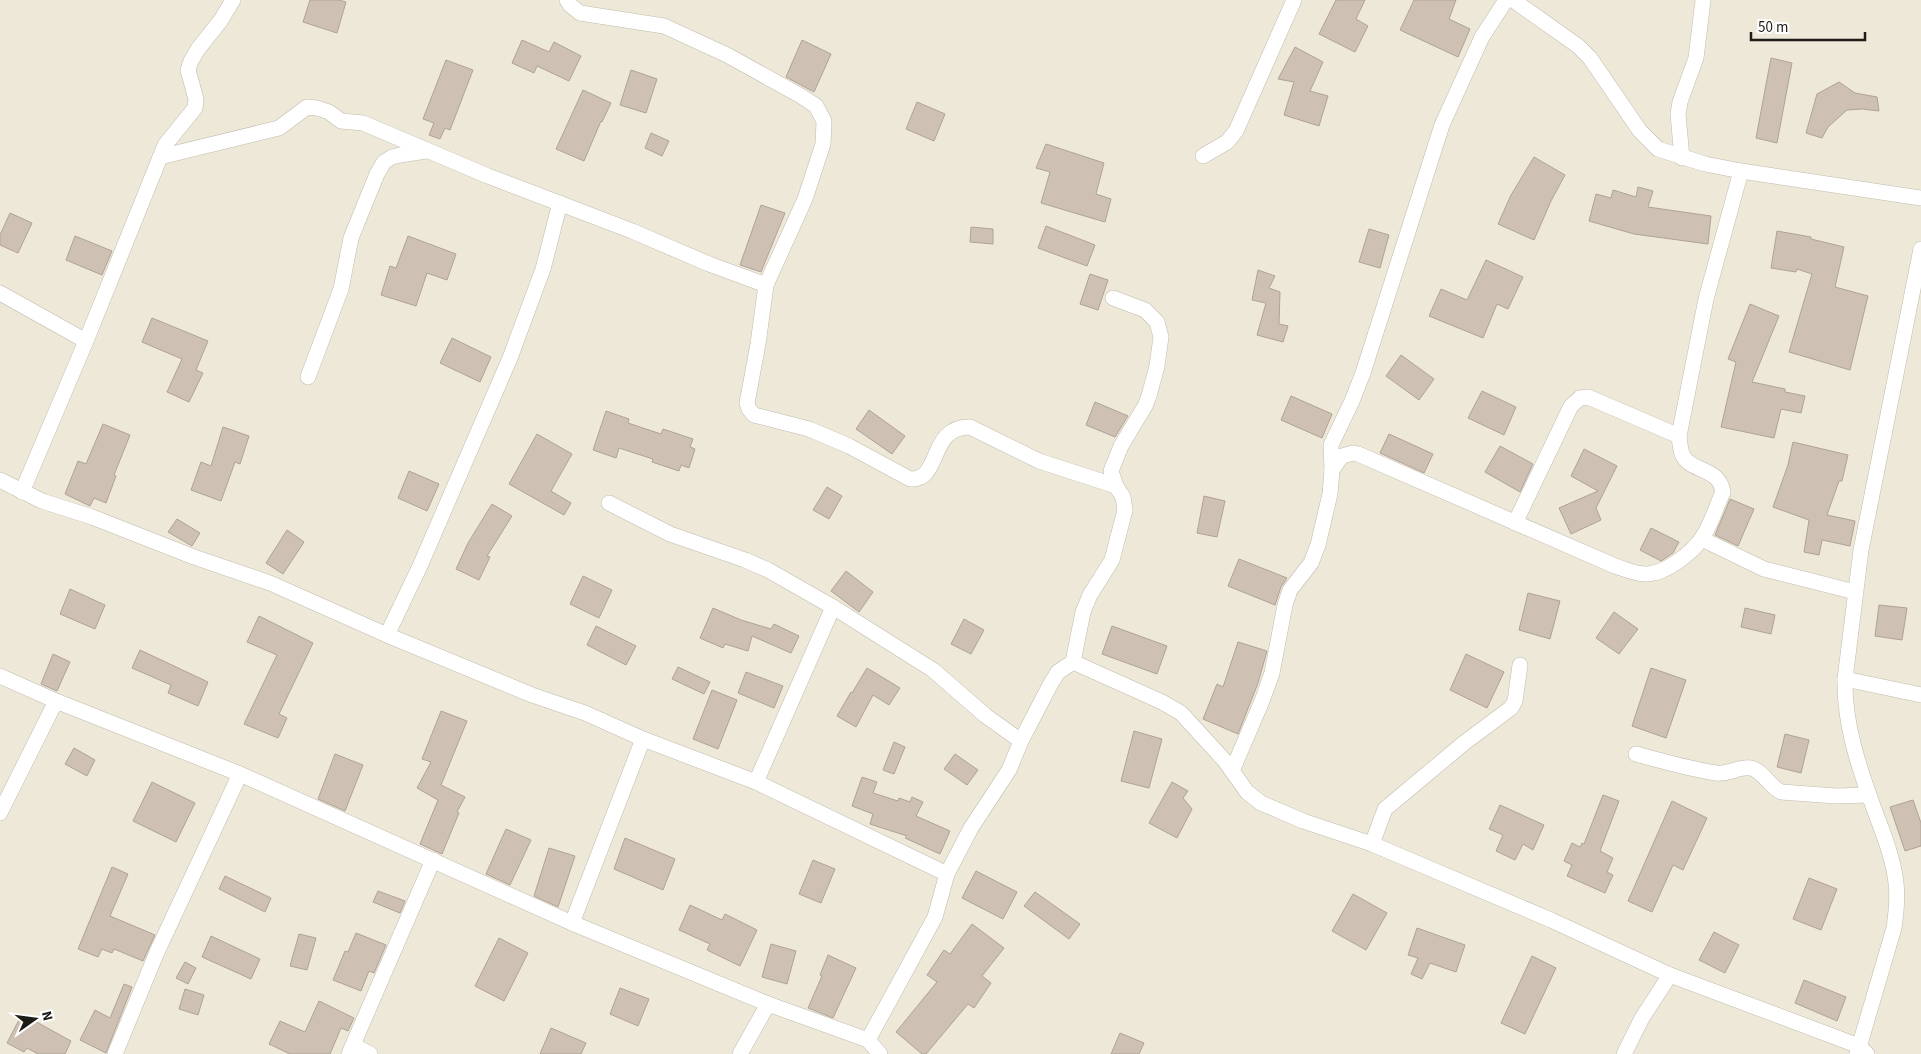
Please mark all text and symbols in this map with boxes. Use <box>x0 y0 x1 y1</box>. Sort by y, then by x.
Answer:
scale bar <box>1751 10 1865 42</box>
text: 50 m <box>1758 17 1788 38</box>
north arrow <box>10 994 60 1044</box>
text: N <box>36 1009 57 1023</box>

